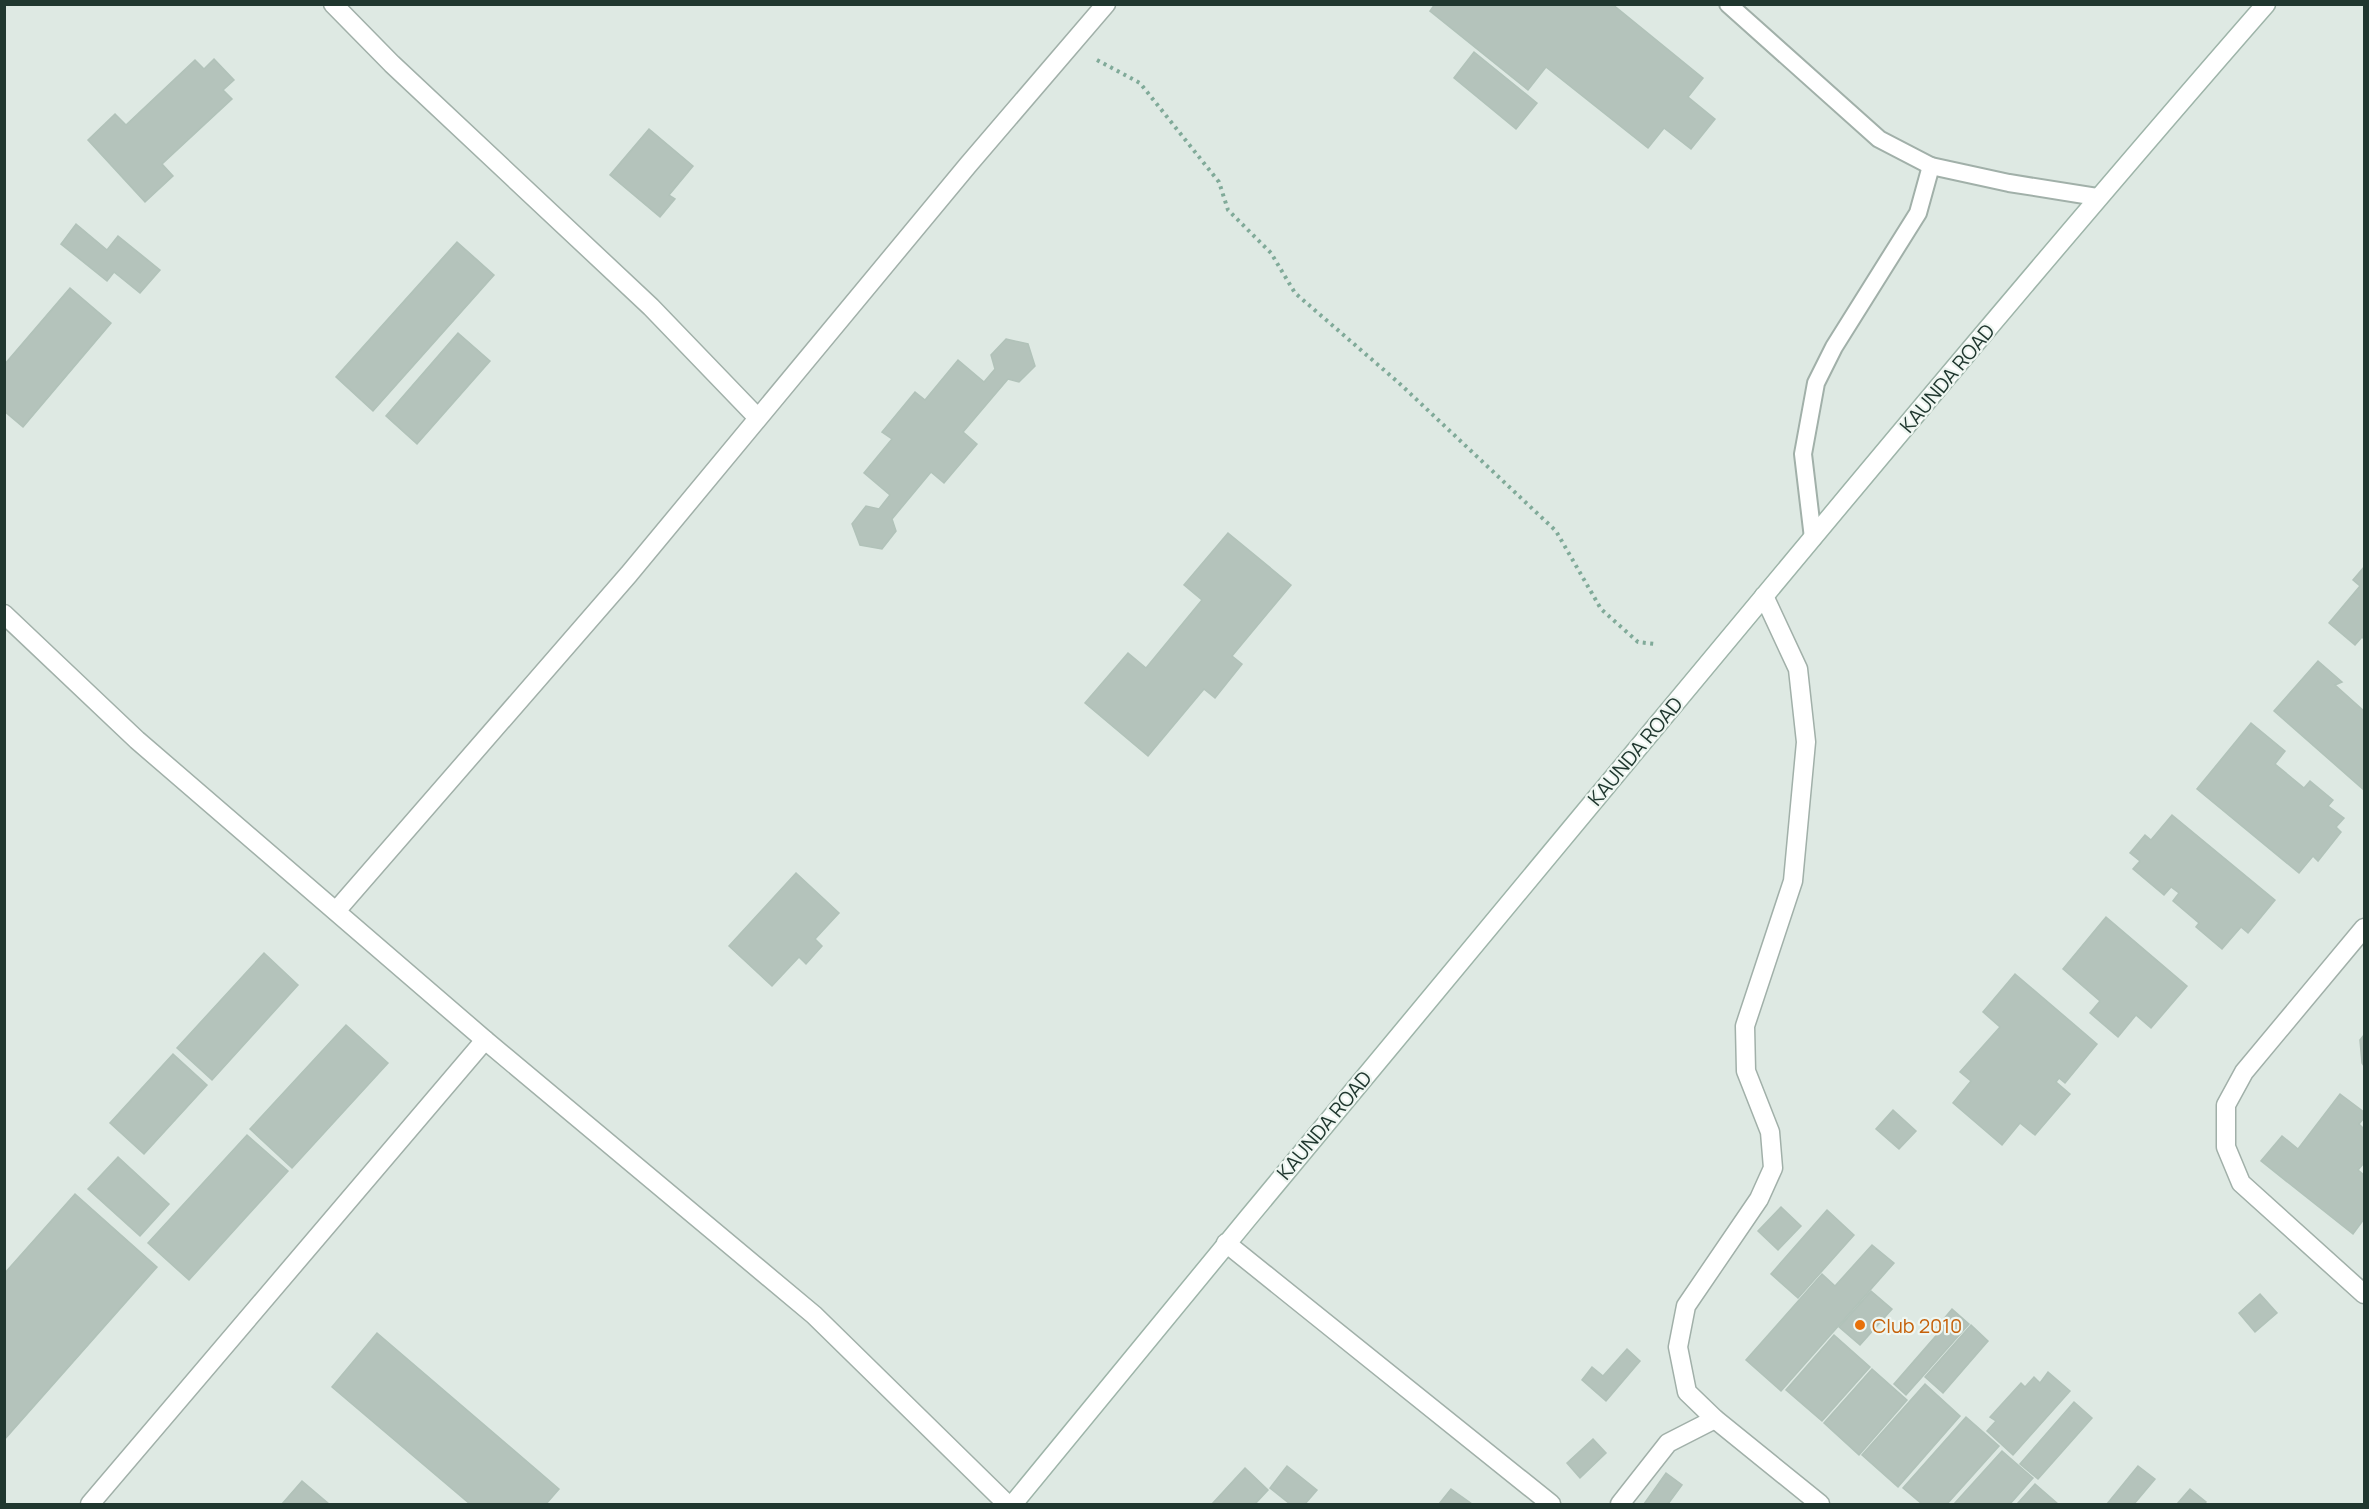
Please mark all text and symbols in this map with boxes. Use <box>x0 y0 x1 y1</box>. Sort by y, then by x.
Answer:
street label: KAUNDA ROAD <box>1893 318 2001 438</box>
street label: KAUNDA ROAD <box>1581 691 1689 811</box>
street label: KAUNDA ROAD <box>1270 1065 1378 1185</box>
place label: Club 2010 <box>1872 1312 1962 1339</box>
marker: Club 2010 <box>1853 1318 1867 1332</box>

